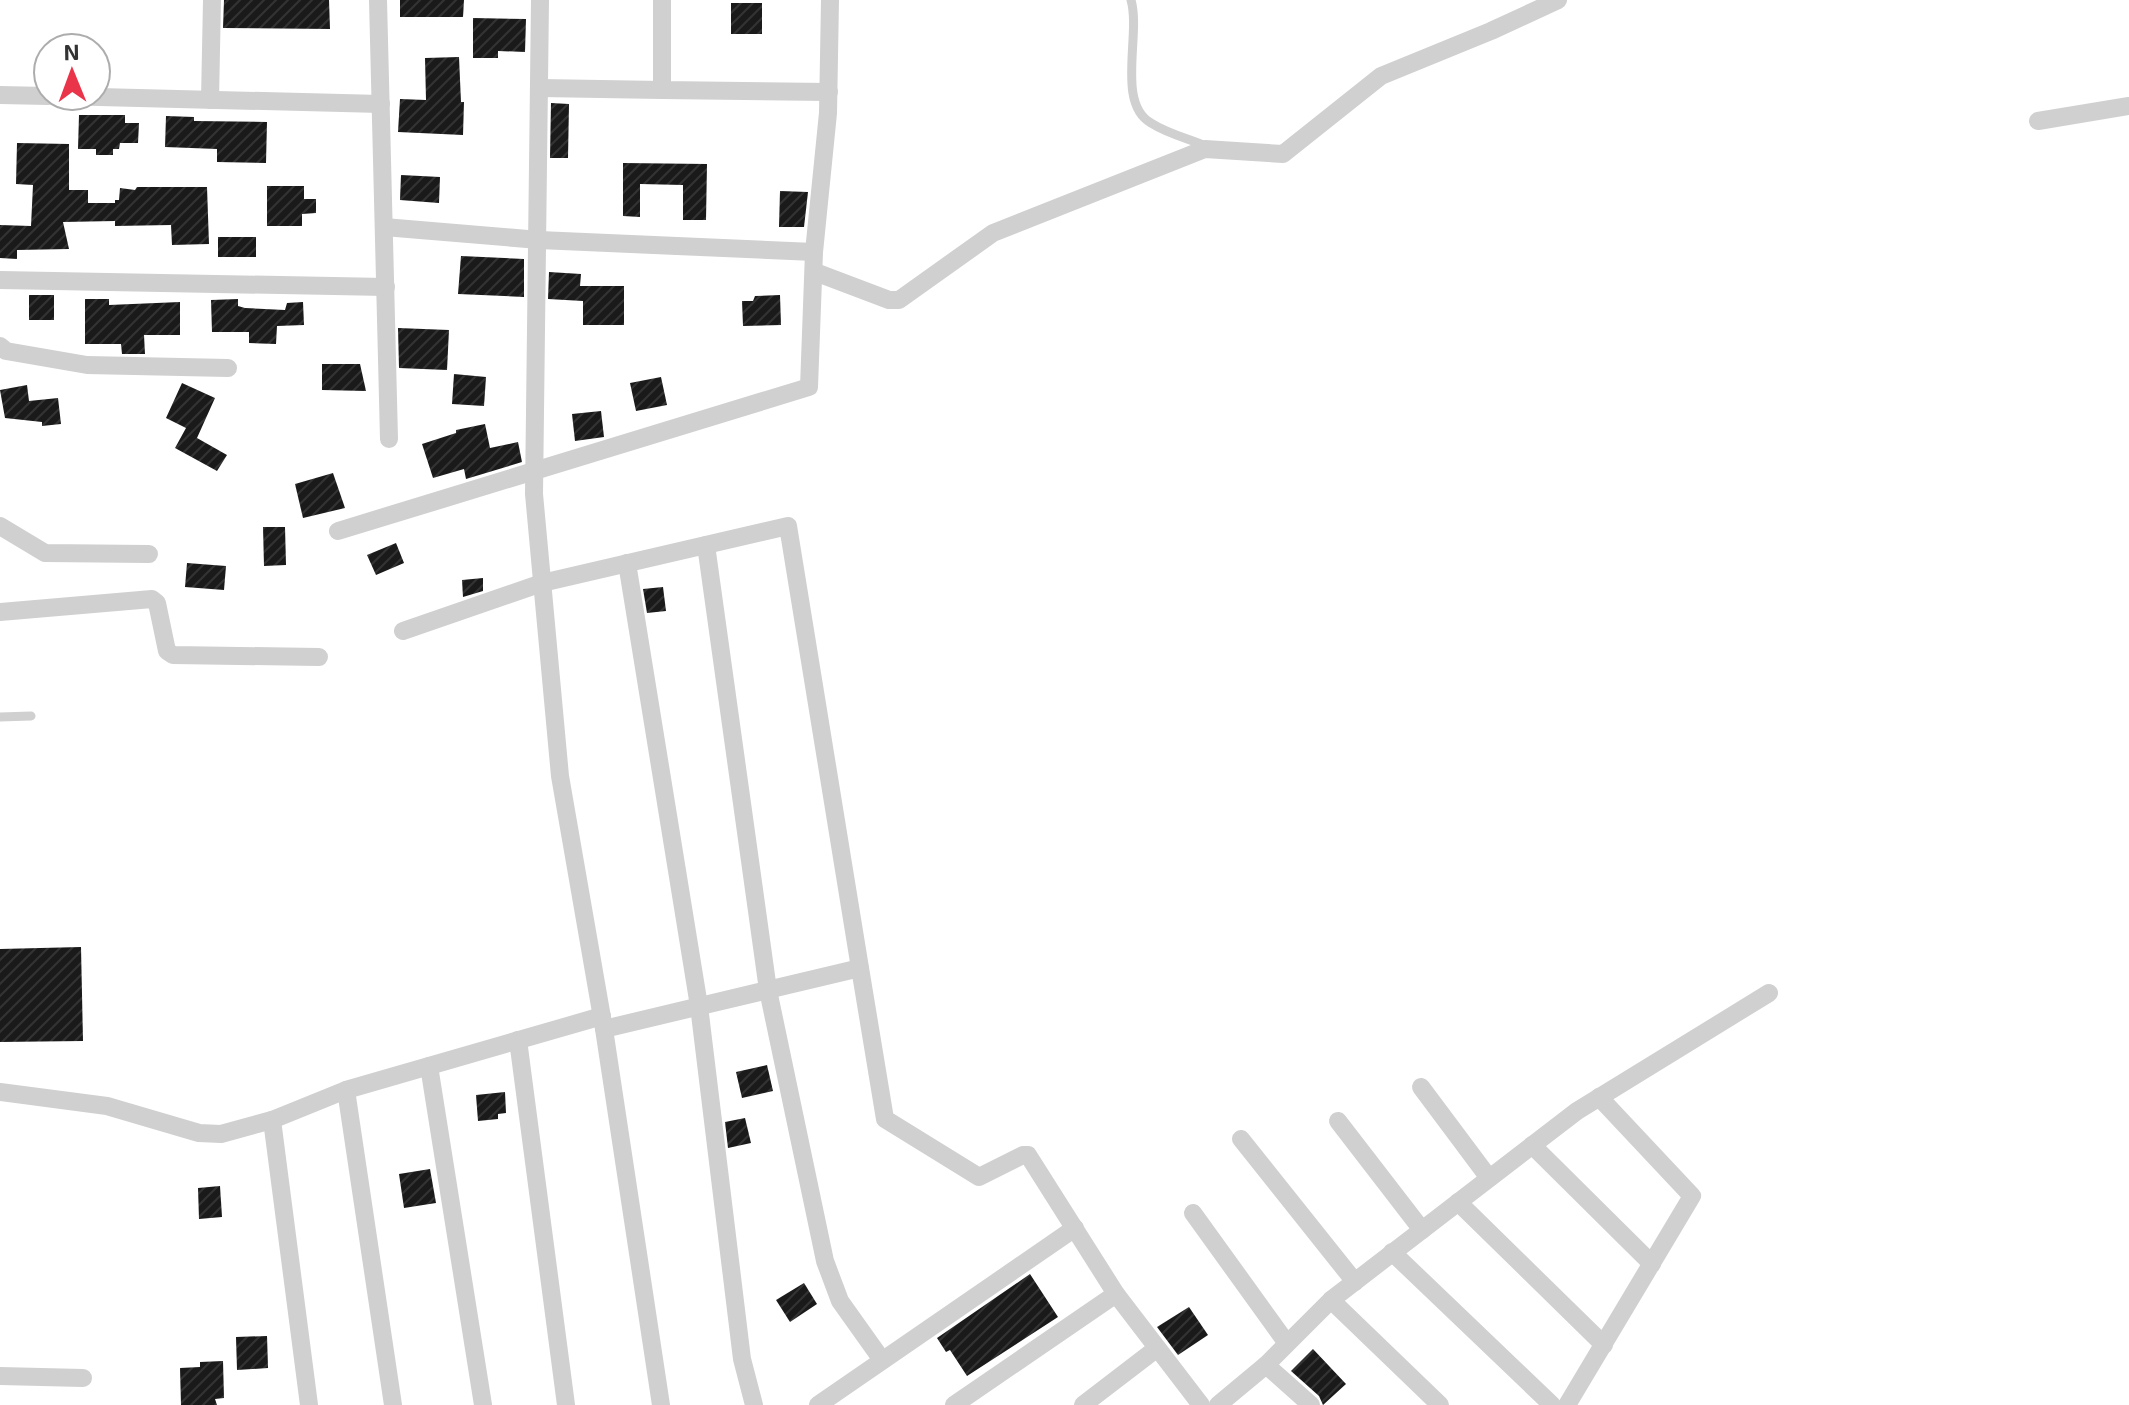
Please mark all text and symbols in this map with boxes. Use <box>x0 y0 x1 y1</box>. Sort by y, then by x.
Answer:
north arrow <box>32 32 112 112</box>
text: N <box>63 38 80 64</box>

